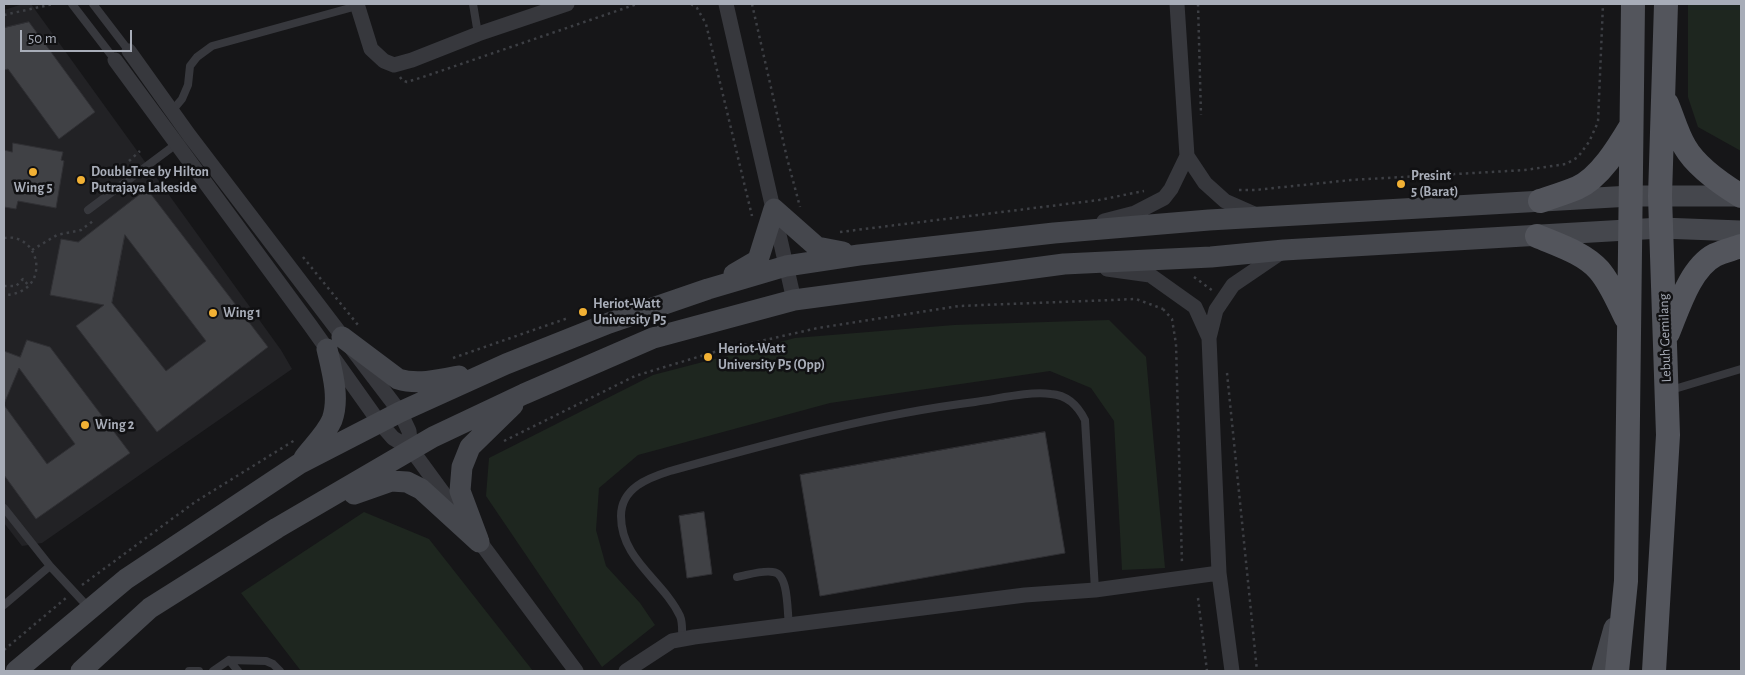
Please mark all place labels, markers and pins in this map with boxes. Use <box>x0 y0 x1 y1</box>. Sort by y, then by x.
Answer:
place label: DoubleTree by Hilton Putrajaya Lakeside <box>91 164 209 196</box>
marker: Wing 5 <box>27 166 39 178</box>
place label: Presint 5 (Barat) <box>1411 168 1458 200</box>
marker: DoubleTree by Hilton Putrajaya Lakeside <box>75 174 87 186</box>
marker: Presint 5 (Barat) <box>1395 178 1407 190</box>
place label: Wing 5 <box>14 180 52 196</box>
place label: Heriot-Watt University P5 <box>593 296 666 328</box>
place label: Wing 1 <box>223 305 261 321</box>
marker: Heriot-Watt University P5 <box>577 306 589 318</box>
marker: Wing 1 <box>207 307 219 319</box>
place label: Heriot-Watt University P5 (Opp) <box>718 341 825 374</box>
marker: Heriot-Watt University P5 (Opp) <box>702 351 714 363</box>
place label: Wing 2 <box>95 417 134 433</box>
marker: Wing 2 <box>79 419 91 431</box>

